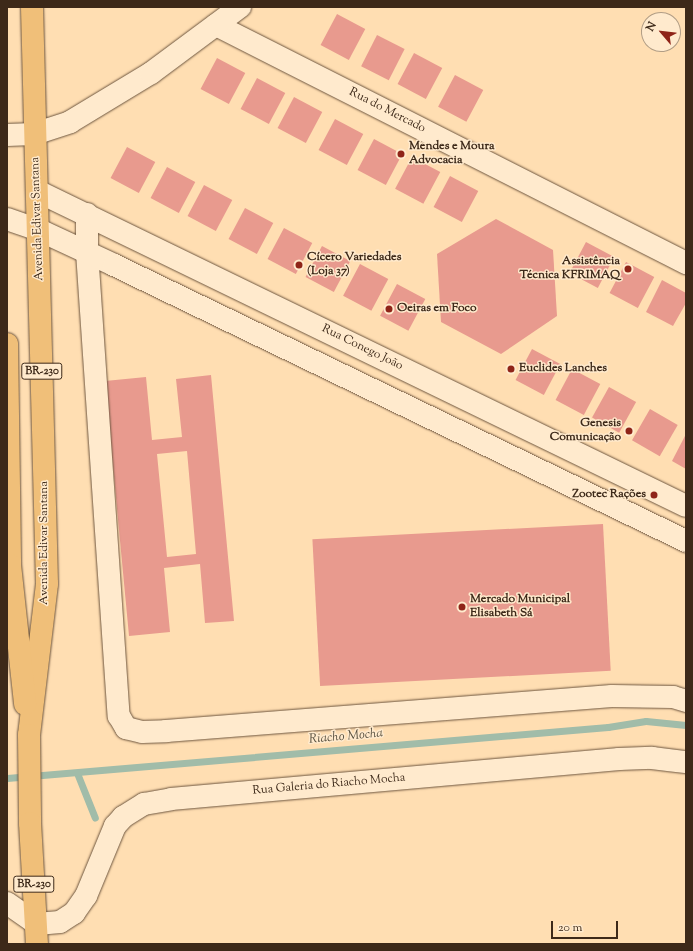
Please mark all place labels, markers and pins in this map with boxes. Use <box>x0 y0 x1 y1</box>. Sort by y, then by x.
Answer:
place label: Mendes e Moura Advocacia <box>409 140 494 168</box>
marker: Mendes e Moura Advocacia <box>396 149 406 159</box>
place label: Cícero Variedades (Loja 37) <box>307 251 401 279</box>
place label: Assistência Técnica KFRIMAQ <box>520 255 620 283</box>
marker: Cícero Variedades (Loja 37) <box>294 260 304 270</box>
marker: Assistência Técnica KFRIMAQ <box>623 264 633 274</box>
place label: Oeiras em Foco <box>397 302 477 316</box>
marker: Oeiras em Foco <box>384 304 394 314</box>
place label: Euclides Lanches <box>519 362 607 376</box>
marker: Euclides Lanches <box>506 364 516 374</box>
place label: Genesis Comunicação <box>550 417 621 445</box>
marker: Genesis Comunicação <box>624 426 634 436</box>
place label: Zootec Rações <box>572 488 646 502</box>
marker: Zootec Rações <box>649 490 659 500</box>
place label: Mercado Municipal Elisabeth Sá <box>470 593 570 621</box>
marker: Mercado Municipal Elisabeth Sá <box>457 602 467 612</box>

